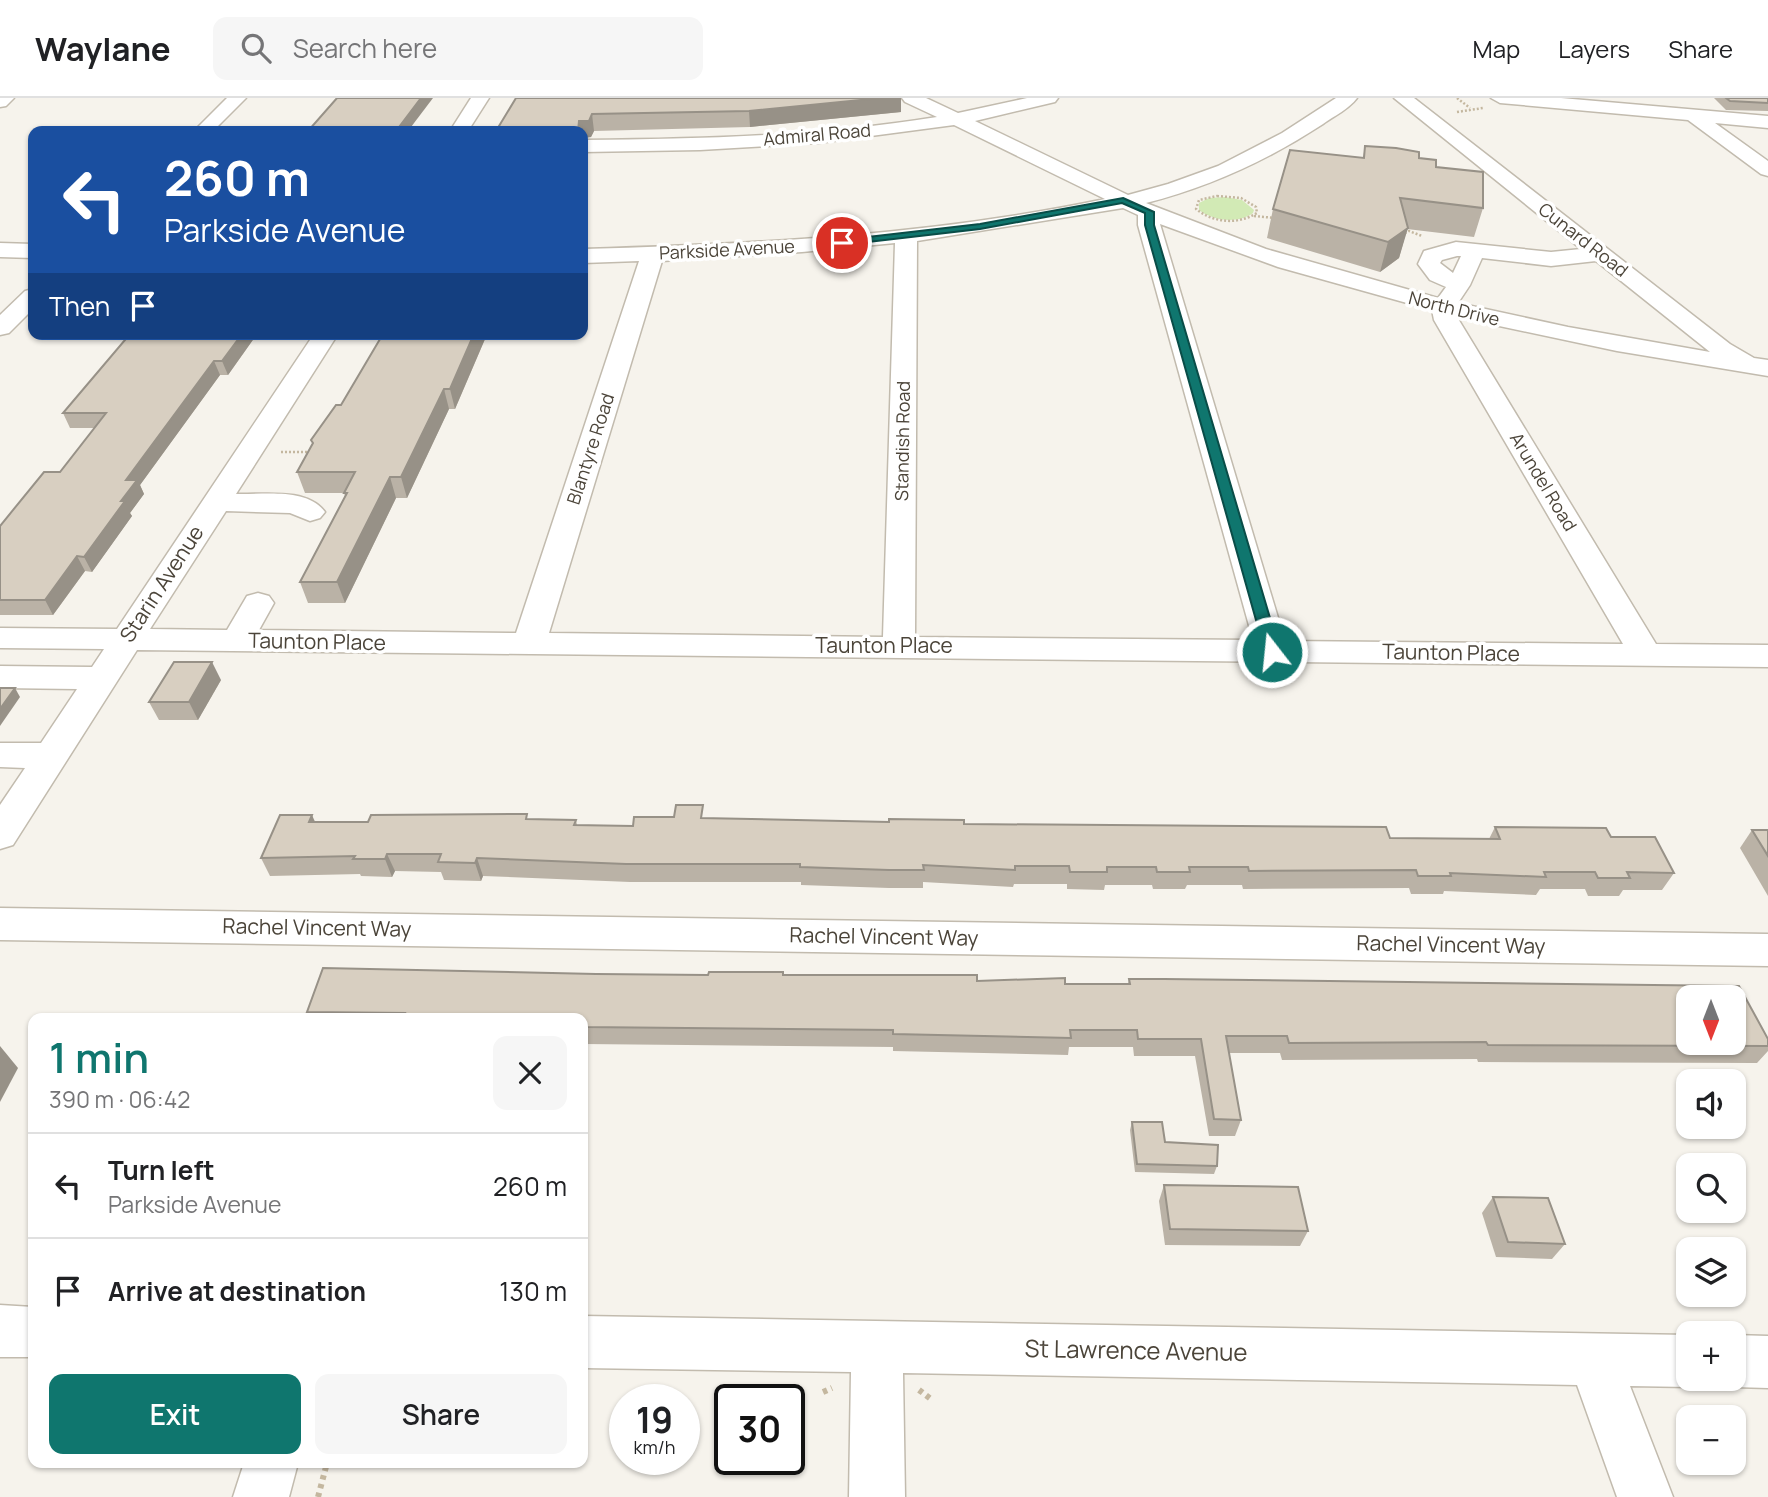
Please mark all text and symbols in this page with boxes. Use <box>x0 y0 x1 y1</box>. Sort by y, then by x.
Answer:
search box <box>213 17 703 80</box>
text: Waylane <box>35 26 171 71</box>
icon: search <box>237 29 275 67</box>
text: Search here <box>293 30 437 66</box>
text: Map <box>1473 32 1520 65</box>
text: Layers <box>1558 32 1630 65</box>
text: Share <box>1668 32 1733 65</box>
street label: Admiral Road <box>762 117 872 151</box>
text: 260 m <box>164 144 310 211</box>
icon: left <box>49 154 140 245</box>
street label: Cunard Road <box>1534 197 1633 282</box>
text: Parkside Avenue <box>164 208 405 252</box>
pin <box>812 213 872 273</box>
icon: arrive <box>823 224 861 262</box>
street label: Parkside Avenue <box>659 233 795 265</box>
street label: North Drive <box>1406 285 1502 331</box>
icon: arrive <box>124 287 162 325</box>
text: Then <box>49 288 110 324</box>
street label: Standish Road <box>889 381 915 501</box>
street label: Blantyre Road <box>561 390 619 507</box>
street label: Arundel Road <box>1505 428 1583 535</box>
street label: Starin Avenue <box>113 520 209 647</box>
position arrow <box>1235 615 1309 689</box>
street label: Taunton Place <box>248 626 386 656</box>
street label: Taunton Place <box>815 631 953 659</box>
street label: Taunton Place <box>1382 637 1520 667</box>
street label: Rachel Vincent Way <box>222 911 412 943</box>
street label: Rachel Vincent Way <box>789 920 979 952</box>
street label: Rachel Vincent Way <box>1356 928 1546 960</box>
north arrow <box>1676 985 1746 1055</box>
map controls <box>1676 985 1746 1475</box>
text: 1 min <box>49 1028 149 1086</box>
button: close <box>493 1036 567 1110</box>
button: sound <box>1676 1069 1746 1139</box>
text: 390 m · 06:42 <box>49 1083 190 1115</box>
text: Turn left <box>108 1152 215 1188</box>
button: search <box>1676 1153 1746 1223</box>
icon: left <box>49 1167 87 1205</box>
text: 260 m <box>493 1168 567 1204</box>
text: Parkside Avenue <box>108 1188 281 1220</box>
button: layers <box>1676 1237 1746 1307</box>
icon: arrive <box>49 1272 87 1310</box>
text: Arrive at destination <box>108 1273 366 1309</box>
text: 130 m <box>499 1273 567 1309</box>
button: + <box>1676 1321 1746 1391</box>
street label: St Lawrence Avenue <box>1024 1331 1248 1368</box>
button: Exit <box>49 1374 301 1454</box>
button: Share <box>315 1374 567 1454</box>
speed limit sign: 30 <box>714 1384 805 1475</box>
text: 19 <box>636 1396 673 1444</box>
button: − <box>1676 1405 1746 1475</box>
text: km/h <box>634 1435 675 1459</box>

